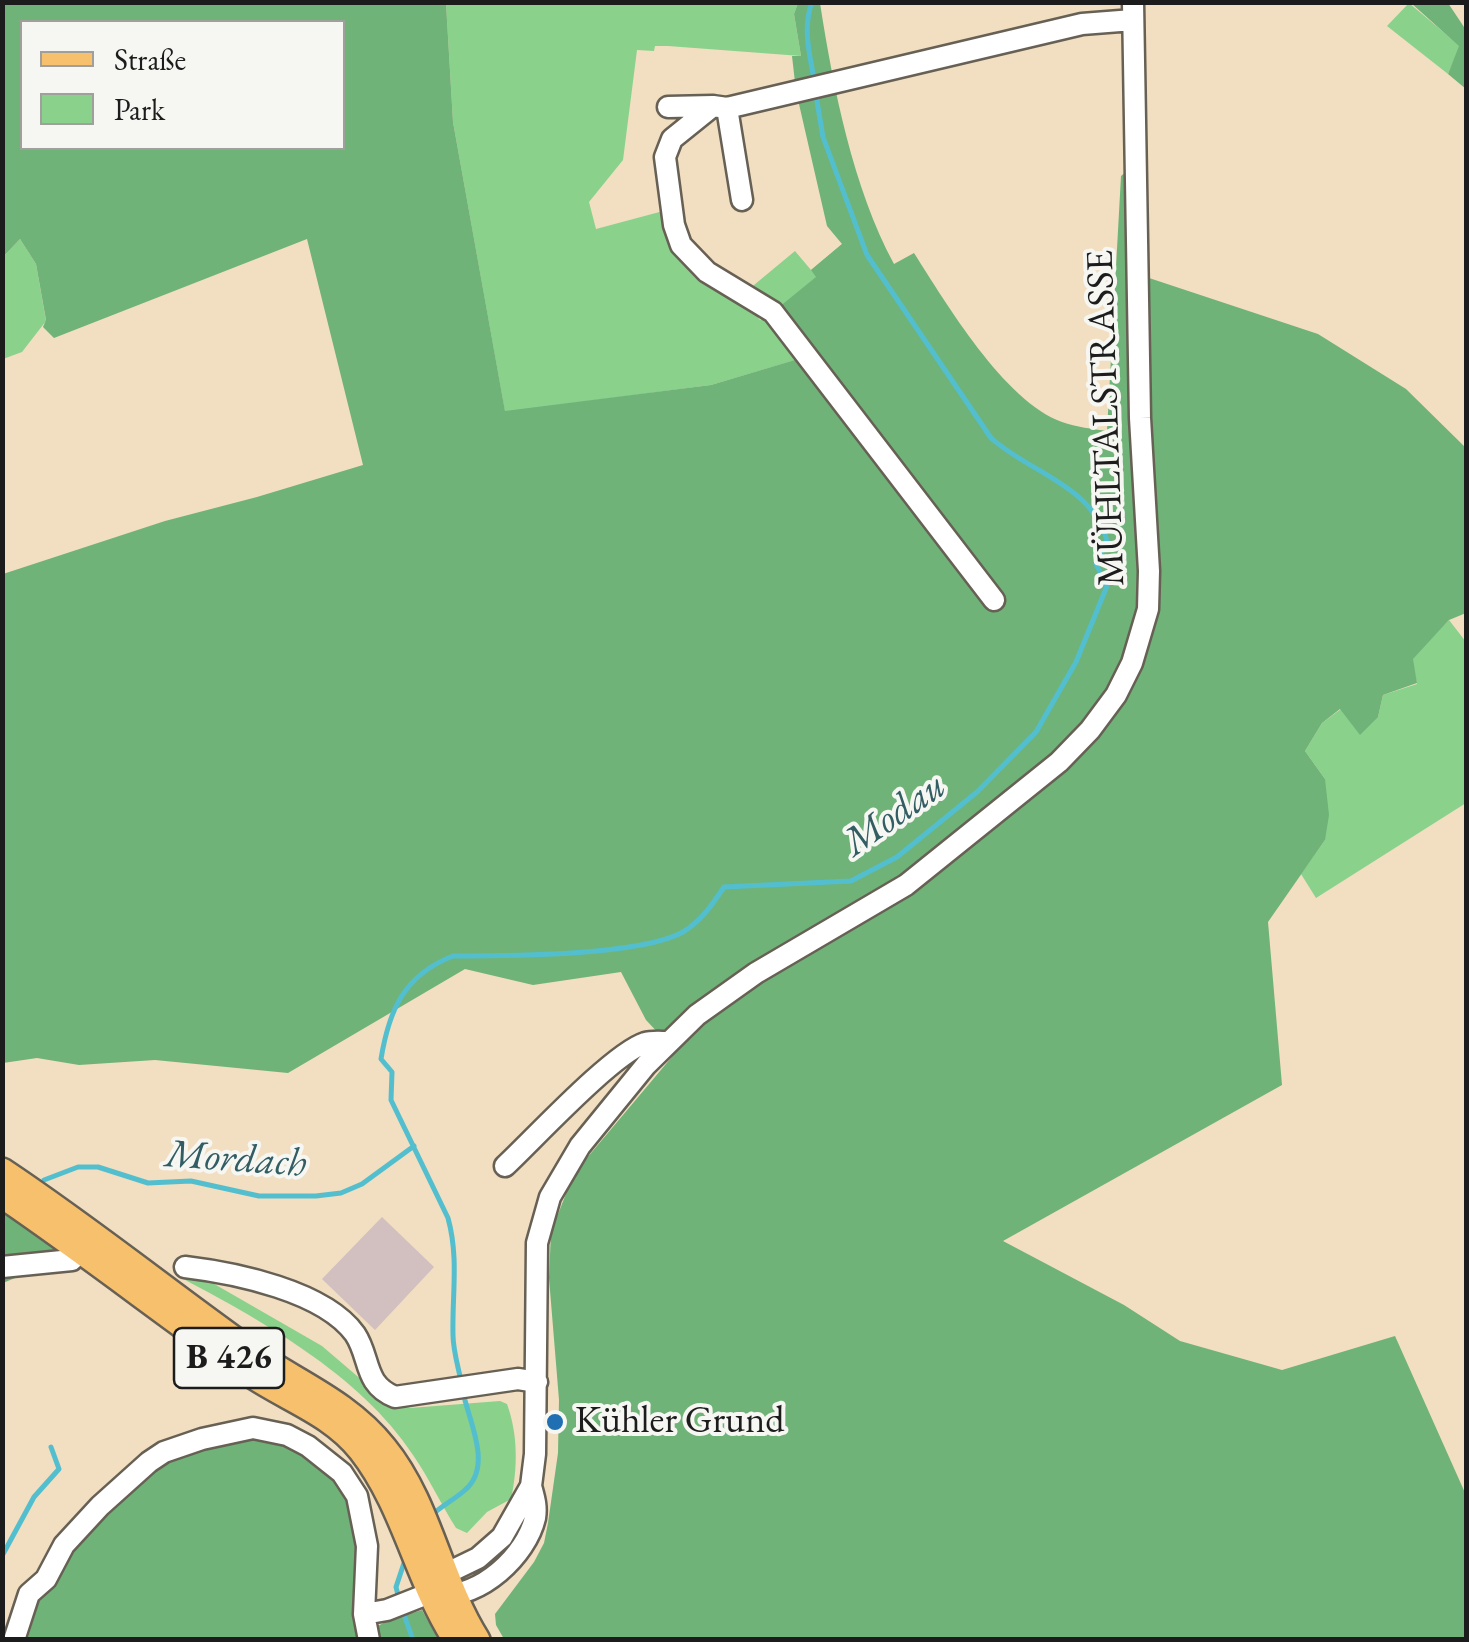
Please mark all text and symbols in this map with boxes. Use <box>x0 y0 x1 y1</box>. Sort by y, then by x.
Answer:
legend <box>20 20 345 150</box>
text: Straße <box>114 40 186 79</box>
text: Park <box>114 90 165 129</box>
street label: MÜHLTALSTRASSE <box>1078 249 1136 587</box>
water label: Modau <box>834 762 956 868</box>
water label: Mordach <box>164 1131 308 1189</box>
road number: B 426 <box>174 1328 284 1388</box>
place label: Kühler Grund <box>575 1399 784 1445</box>
marker: Kühler Grund <box>544 1411 566 1433</box>

